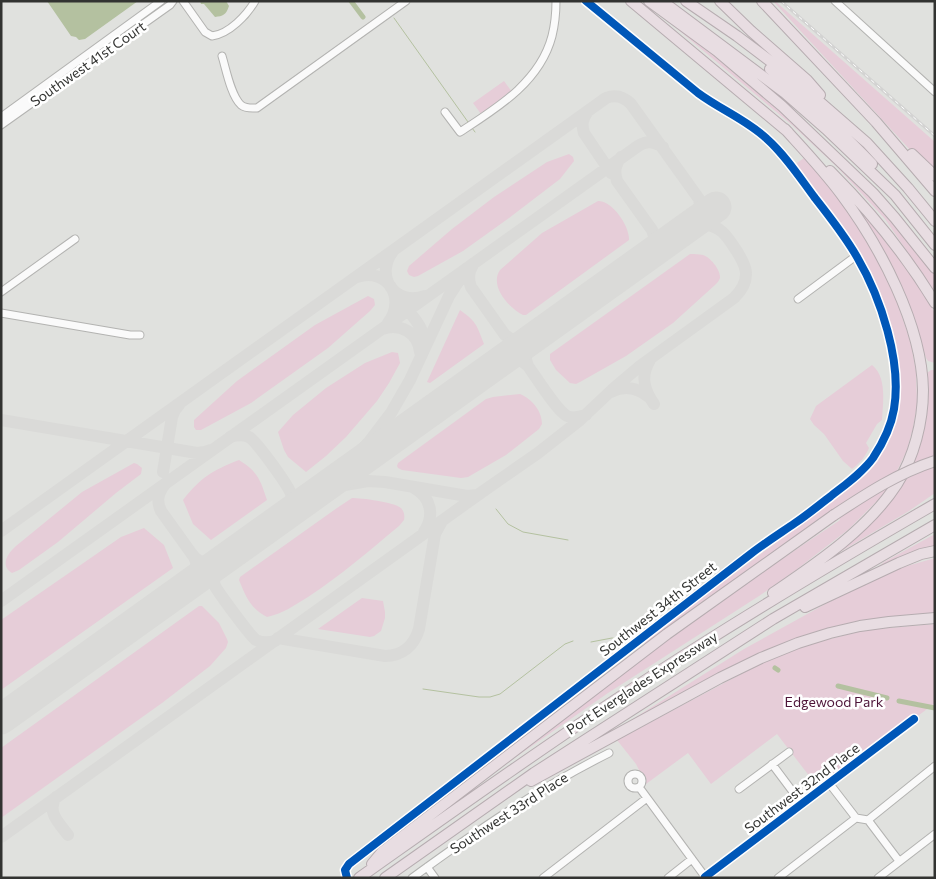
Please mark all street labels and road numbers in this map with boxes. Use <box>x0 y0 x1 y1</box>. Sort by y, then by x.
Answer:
street label: Southwest 41st Court <box>27 17 149 110</box>
street label: Southwest 34th Street <box>596 558 720 659</box>
street label: Port Everglades Expressway <box>563 627 720 738</box>
street label: Southwest 32nd Place <box>741 739 863 836</box>
street label: Southwest 33rd Place <box>447 768 571 857</box>

